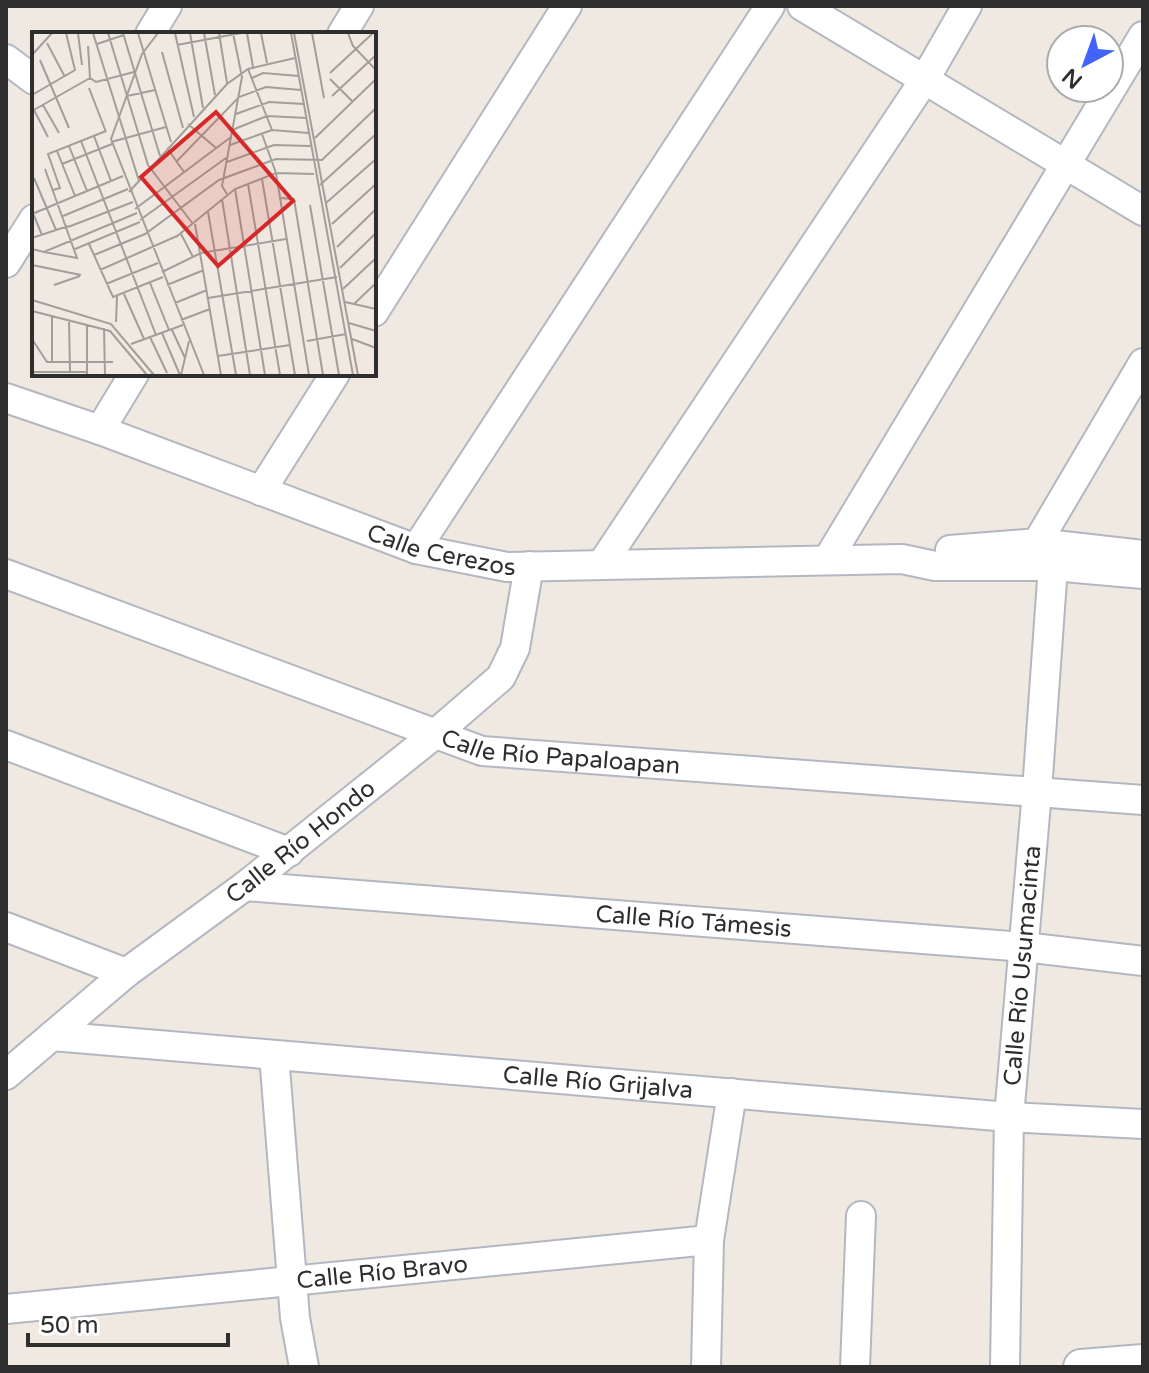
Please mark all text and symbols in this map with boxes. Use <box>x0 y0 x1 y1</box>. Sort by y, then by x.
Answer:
north arrow <box>1045 24 1125 104</box>
inset map <box>32 32 376 376</box>
text: N <box>1057 63 1088 94</box>
street label: Calle Cerezos <box>363 518 516 582</box>
street label: Calle Río Papaloapan <box>437 723 681 781</box>
street label: Calle Río Hondo <box>220 774 381 910</box>
street label: Calle Río Usumacinta <box>998 844 1047 1087</box>
street label: Calle Río Támesis <box>594 899 793 944</box>
street label: Calle Río Grijalva <box>502 1060 694 1105</box>
street label: Calle Río Bravo <box>295 1250 469 1295</box>
scale bar <box>28 1297 228 1347</box>
text: 50 m <box>40 1311 98 1340</box>

